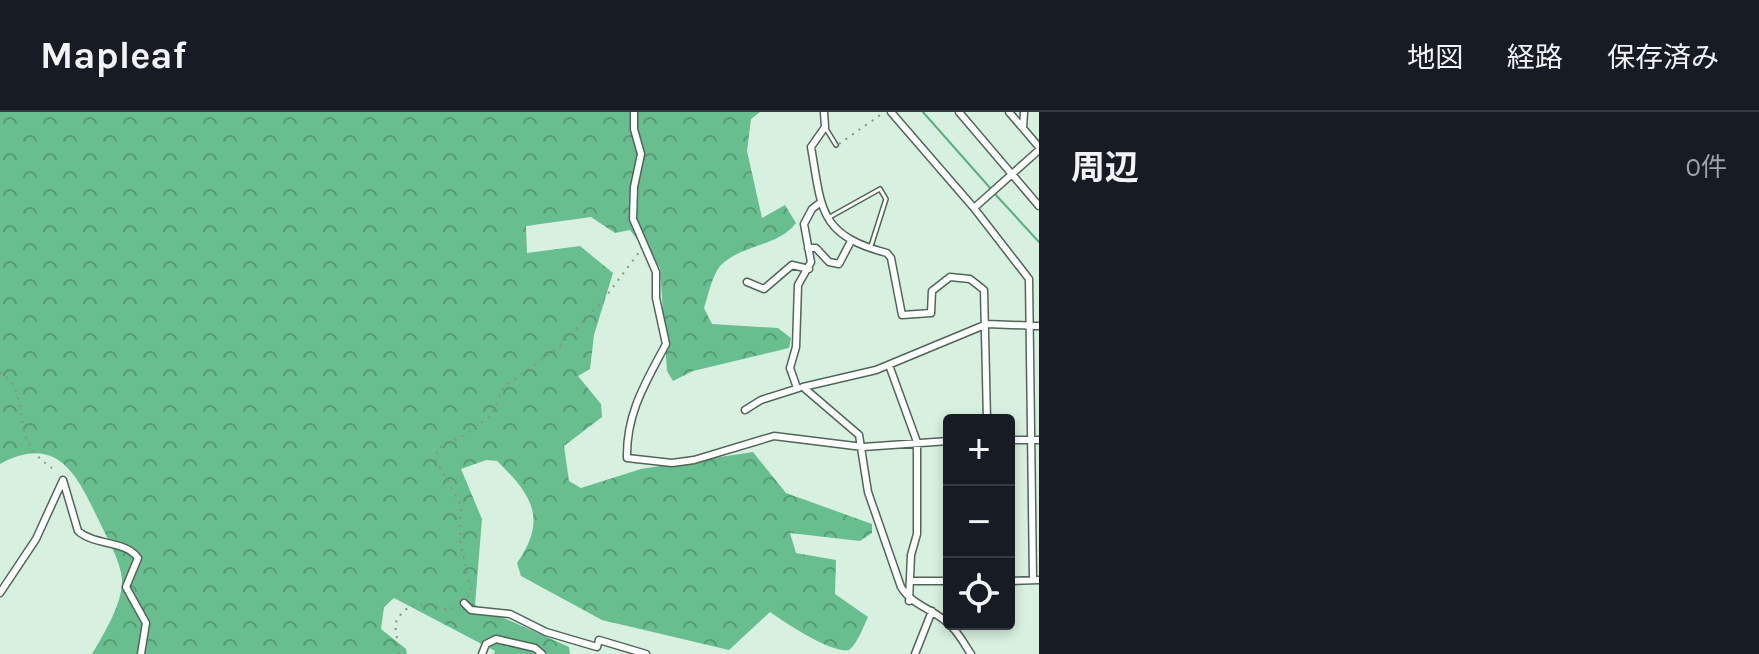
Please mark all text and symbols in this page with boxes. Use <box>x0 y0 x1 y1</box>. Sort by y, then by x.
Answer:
text: Mapleaf <box>40 33 187 78</box>
text: 地図 <box>1407 41 1463 74</box>
text: 経路 <box>1507 41 1563 74</box>
text: 保存済み <box>1607 41 1719 74</box>
text: 周辺 <box>1071 148 1139 188</box>
text: 0件 <box>1686 152 1727 183</box>
map controls <box>943 414 1015 630</box>
button: + <box>943 414 1015 486</box>
button: − <box>943 486 1015 558</box>
button: locate <box>943 558 1015 630</box>

